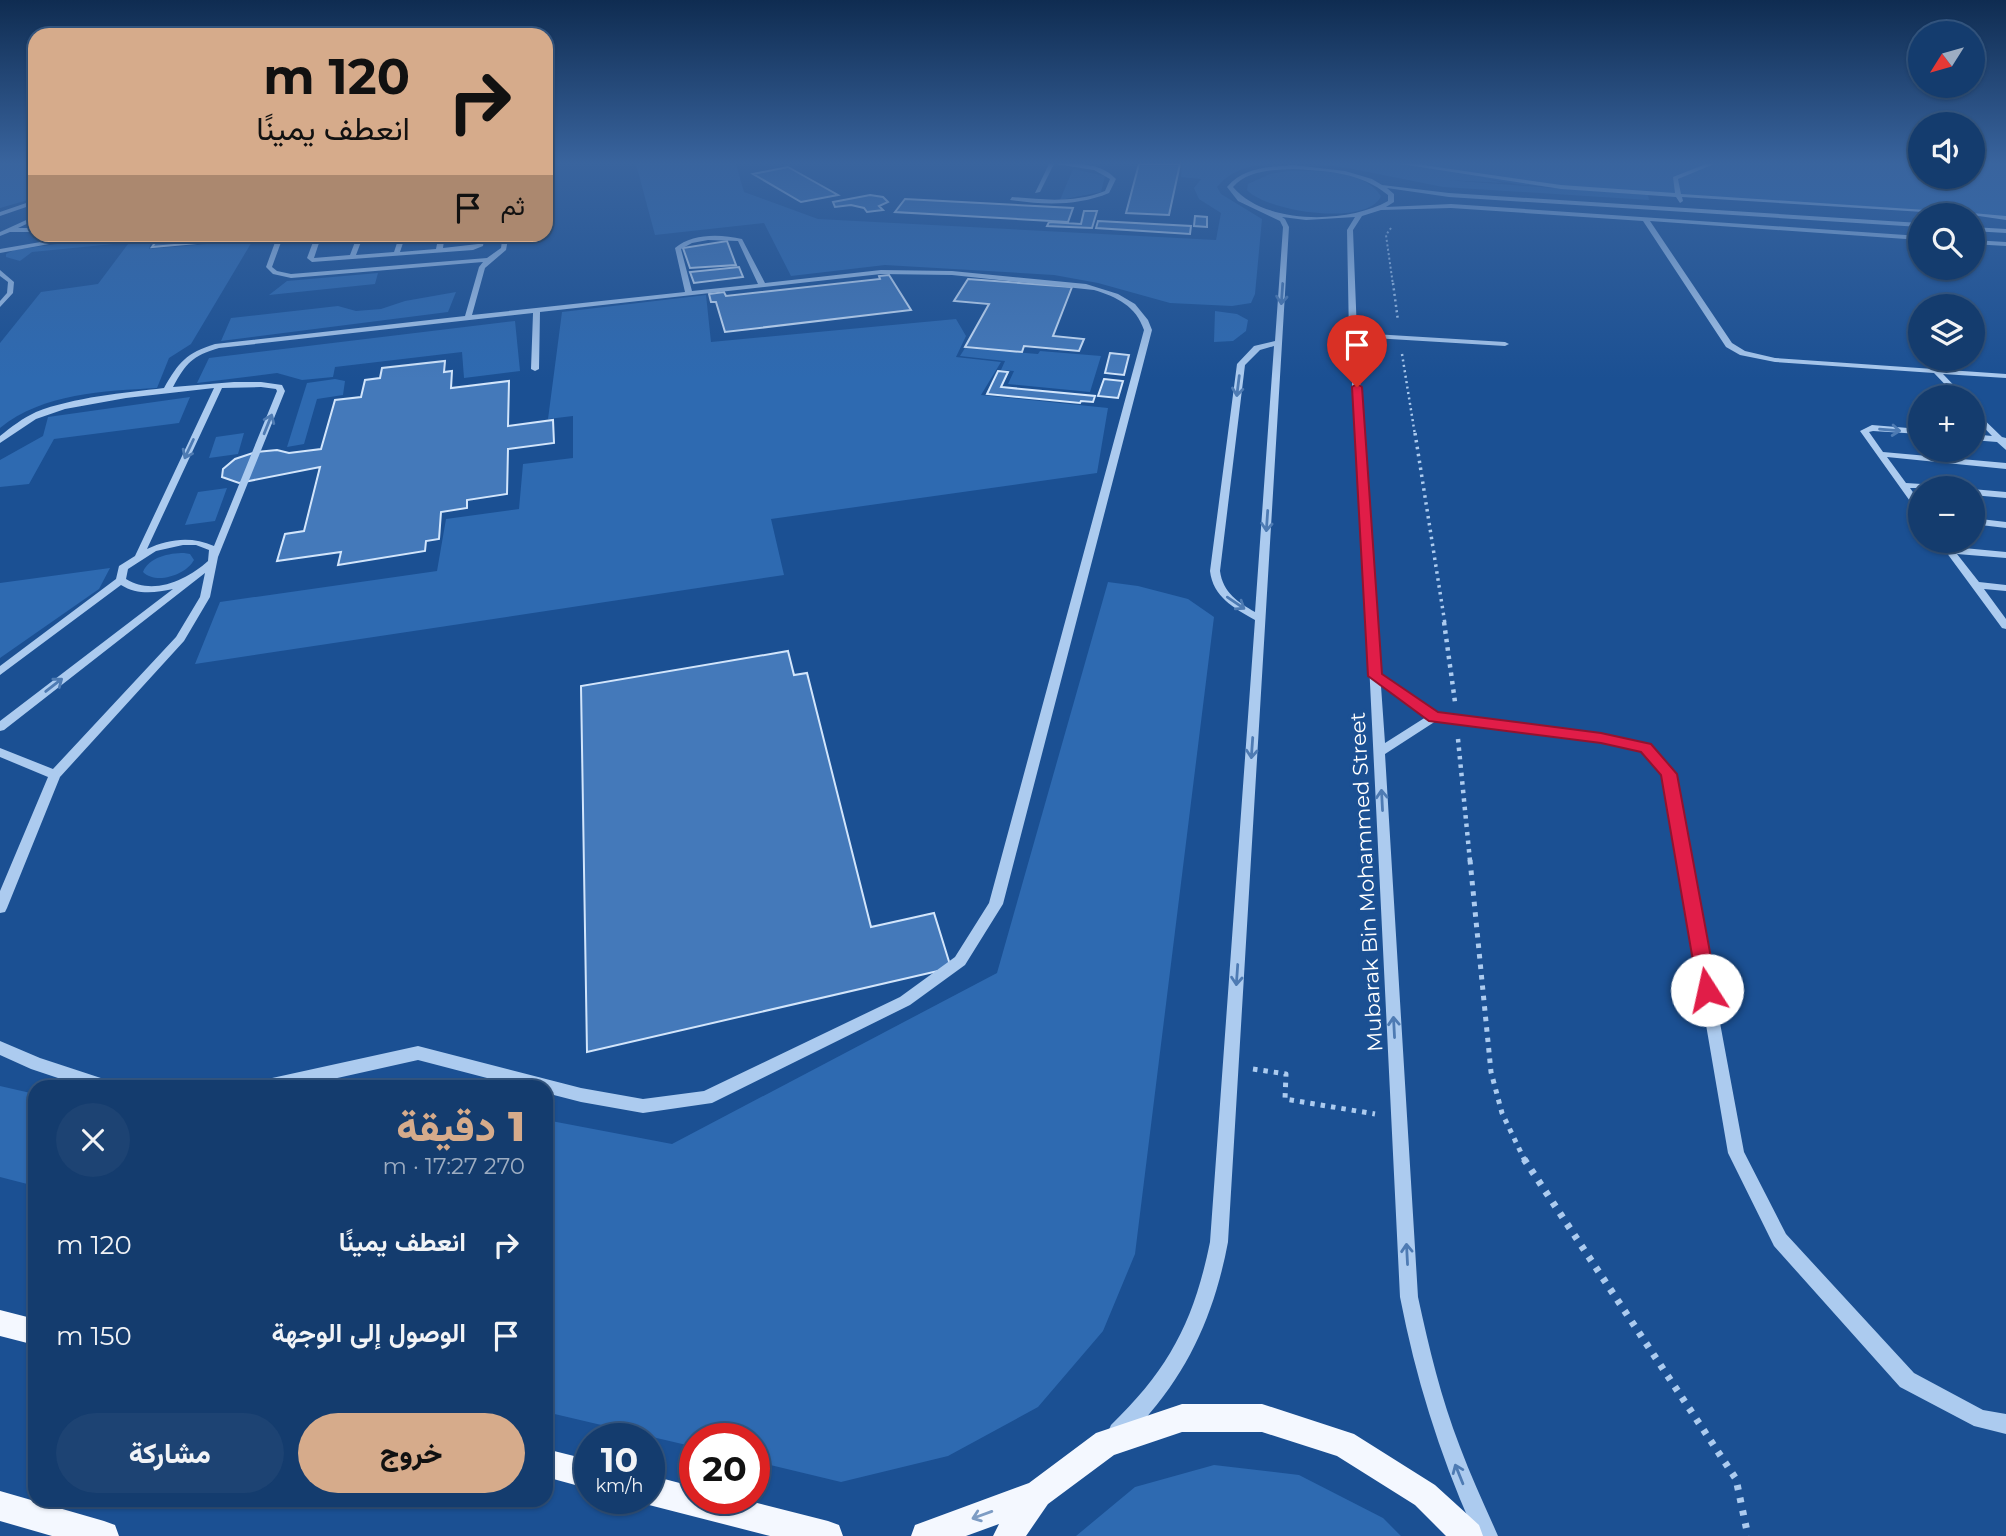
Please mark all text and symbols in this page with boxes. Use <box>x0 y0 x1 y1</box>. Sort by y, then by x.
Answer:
north arrow <box>1908 21 1984 98</box>
map controls <box>1908 21 1985 553</box>
text: 120 m <box>263 47 410 106</box>
icon: right <box>434 56 525 147</box>
text: انعطف يمينًا <box>256 109 410 148</box>
button: sound <box>1908 112 1985 189</box>
icon: arrive <box>449 189 487 227</box>
text: ثم <box>501 190 525 222</box>
button: search <box>1908 203 1985 280</box>
one-way arrow <box>1275 282 1288 305</box>
button: layers <box>1908 294 1985 371</box>
pin <box>1327 315 1387 387</box>
icon: arrive <box>1338 326 1376 364</box>
one-way arrow <box>1231 374 1244 397</box>
button: + <box>1908 385 1985 462</box>
one-way arrow <box>263 413 276 435</box>
one-way arrow <box>1879 424 1901 437</box>
one-way arrow <box>182 438 195 459</box>
button: − <box>1908 476 1985 553</box>
one-way arrow <box>1260 509 1273 532</box>
one-way arrow <box>1226 596 1245 610</box>
one-way arrow <box>44 678 63 693</box>
street label: Mubarak Bin Mohammed Street <box>1345 711 1387 1053</box>
one-way arrow <box>1245 736 1258 759</box>
one-way arrow <box>1375 789 1388 811</box>
position arrow <box>1670 953 1744 1027</box>
one-way arrow <box>1230 963 1243 986</box>
one-way arrow <box>1388 1015 1401 1038</box>
text: 1 دقيقة <box>396 1100 525 1152</box>
button: close <box>56 1103 130 1177</box>
text: 270 m · 17:27 <box>383 1152 525 1180</box>
text: انعطف يمينًا <box>339 1226 466 1258</box>
icon: right <box>487 1226 525 1264</box>
text: 120 m <box>56 1229 132 1261</box>
one-way arrow <box>1400 1243 1413 1266</box>
text: الوصول إلى الوجهة <box>272 1317 466 1349</box>
icon: arrive <box>487 1317 525 1355</box>
text: 150 m <box>56 1320 132 1352</box>
button: مشاركة <box>56 1413 284 1493</box>
button: خروج <box>298 1413 525 1493</box>
speed limit sign: 20 <box>679 1423 770 1514</box>
text: 10 <box>601 1438 638 1481</box>
one-way arrow <box>1451 1464 1464 1485</box>
text: km/h <box>595 1475 644 1497</box>
one-way arrow <box>971 1510 993 1522</box>

